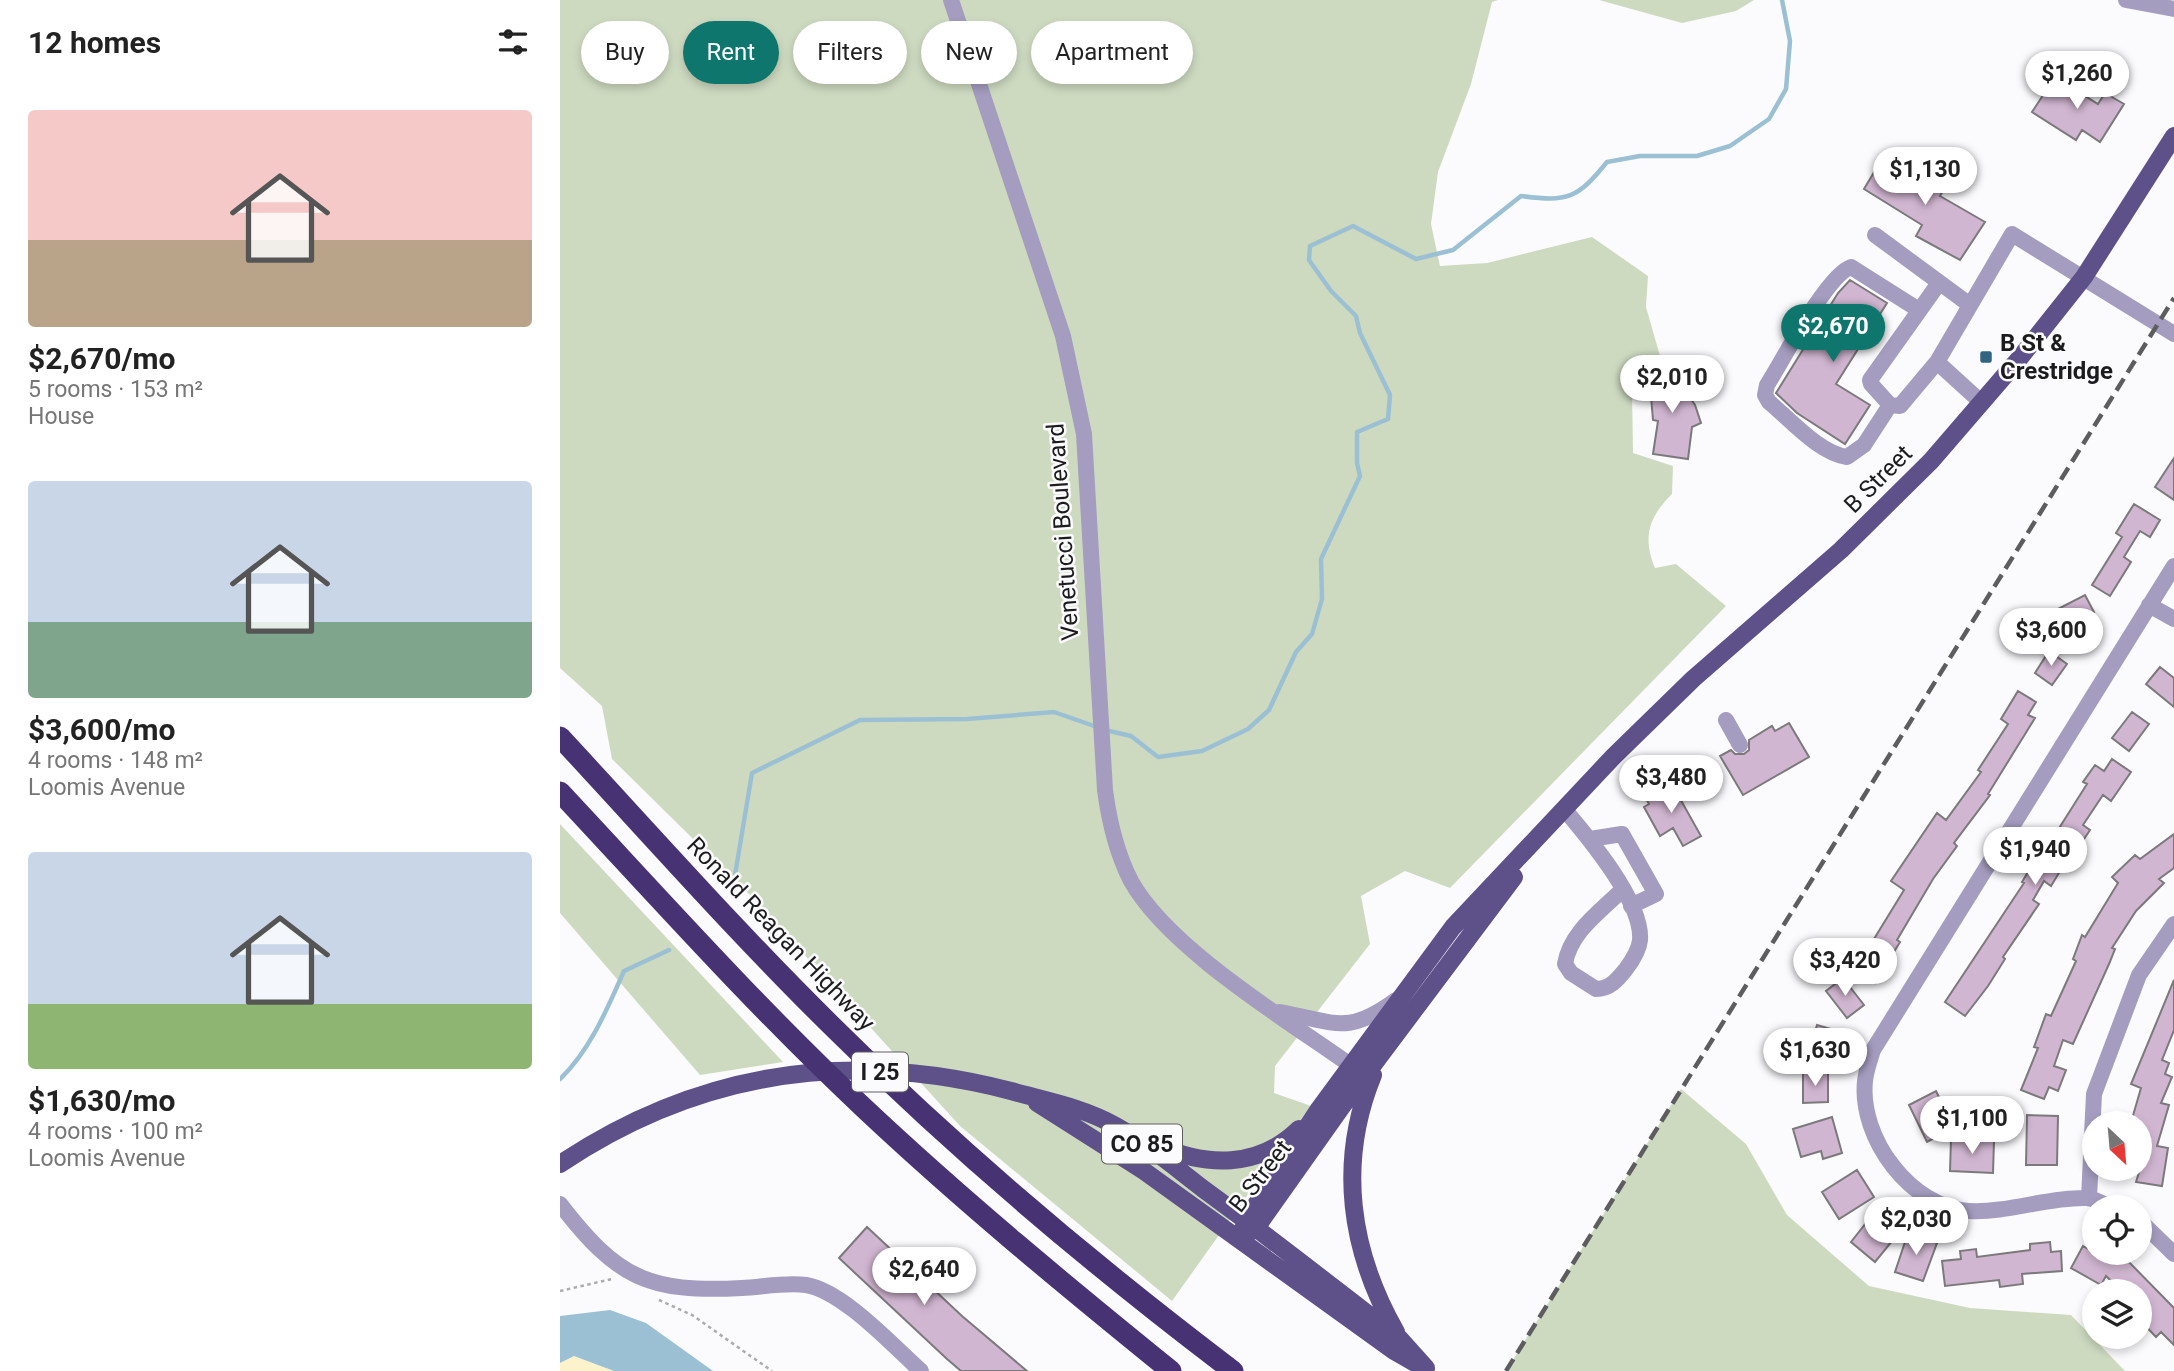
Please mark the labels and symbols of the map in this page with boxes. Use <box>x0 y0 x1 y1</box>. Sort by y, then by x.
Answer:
pin: $1,260 <box>2020 52 2134 111</box>
pin: $1,130 <box>1868 148 1982 207</box>
pin: $2,670 <box>1776 304 1890 364</box>
place label: B St & Crestridge <box>2000 329 2113 385</box>
marker: B St & Crestridge <box>1978 349 1994 365</box>
pin: $2,010 <box>1615 356 1729 415</box>
street label: Venetucci Boulevard <box>1041 422 1085 642</box>
street label: B Street <box>1838 439 1918 519</box>
pin: $3,600 <box>1994 608 2108 668</box>
pin: $3,480 <box>1614 756 1728 815</box>
pin: $1,940 <box>1978 828 2092 887</box>
street label: Ronald Reagan Highway <box>681 831 881 1037</box>
pin: $3,420 <box>1788 939 1902 998</box>
pin: $1,630 <box>1758 1028 1872 1088</box>
road number: I 25 <box>852 1052 908 1092</box>
pin: $1,100 <box>1915 1096 2029 1156</box>
north arrow <box>2082 1111 2152 1181</box>
road number: CO 85 <box>1102 1124 1182 1163</box>
street label: B Street <box>1223 1134 1297 1218</box>
pin: $2,030 <box>1859 1198 1973 1257</box>
pin: $2,640 <box>867 1248 981 1307</box>

